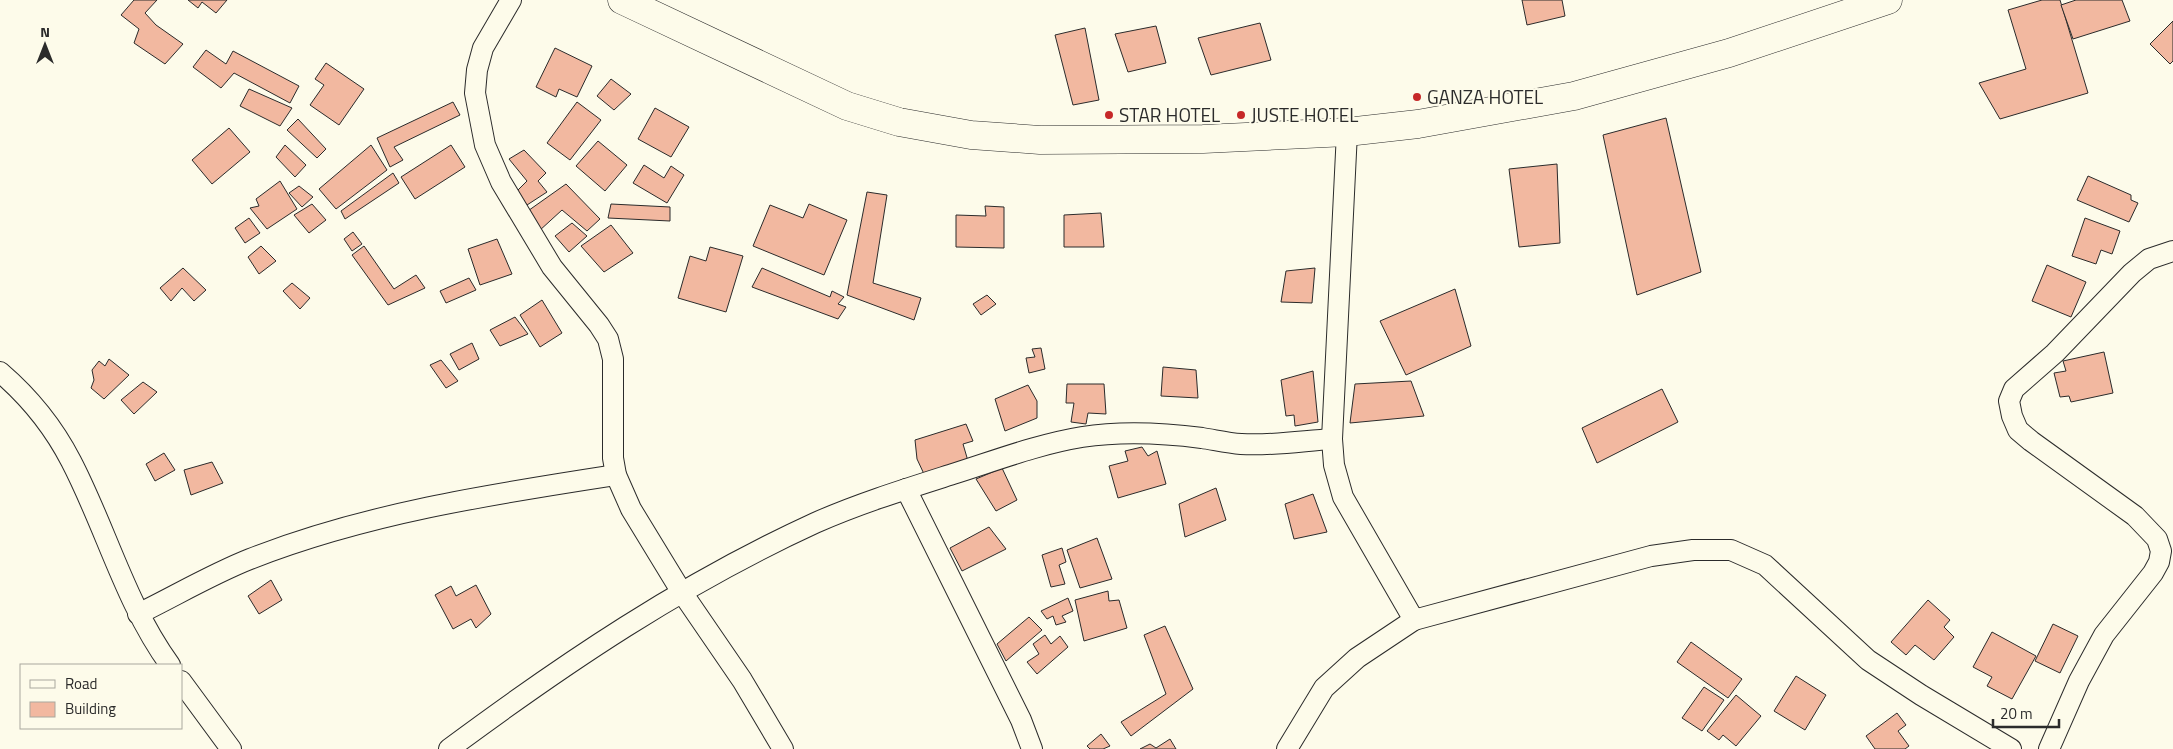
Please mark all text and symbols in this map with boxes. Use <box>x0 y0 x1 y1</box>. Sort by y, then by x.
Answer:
north arrow <box>20 20 70 70</box>
text: N <box>40 21 50 42</box>
place label: GANZA HOTEL <box>1427 82 1543 111</box>
marker: GANZA HOTEL <box>1411 91 1423 103</box>
place label: STAR HOTEL <box>1119 100 1220 129</box>
place label: JUSTE HOTEL <box>1251 100 1358 129</box>
marker: STAR HOTEL <box>1103 109 1115 121</box>
marker: JUSTE HOTEL <box>1235 109 1247 121</box>
legend <box>20 664 182 729</box>
text: Road <box>65 672 97 695</box>
scale bar <box>1993 696 2059 728</box>
text: Building <box>65 697 116 720</box>
text: 20 m <box>2000 702 2033 725</box>

